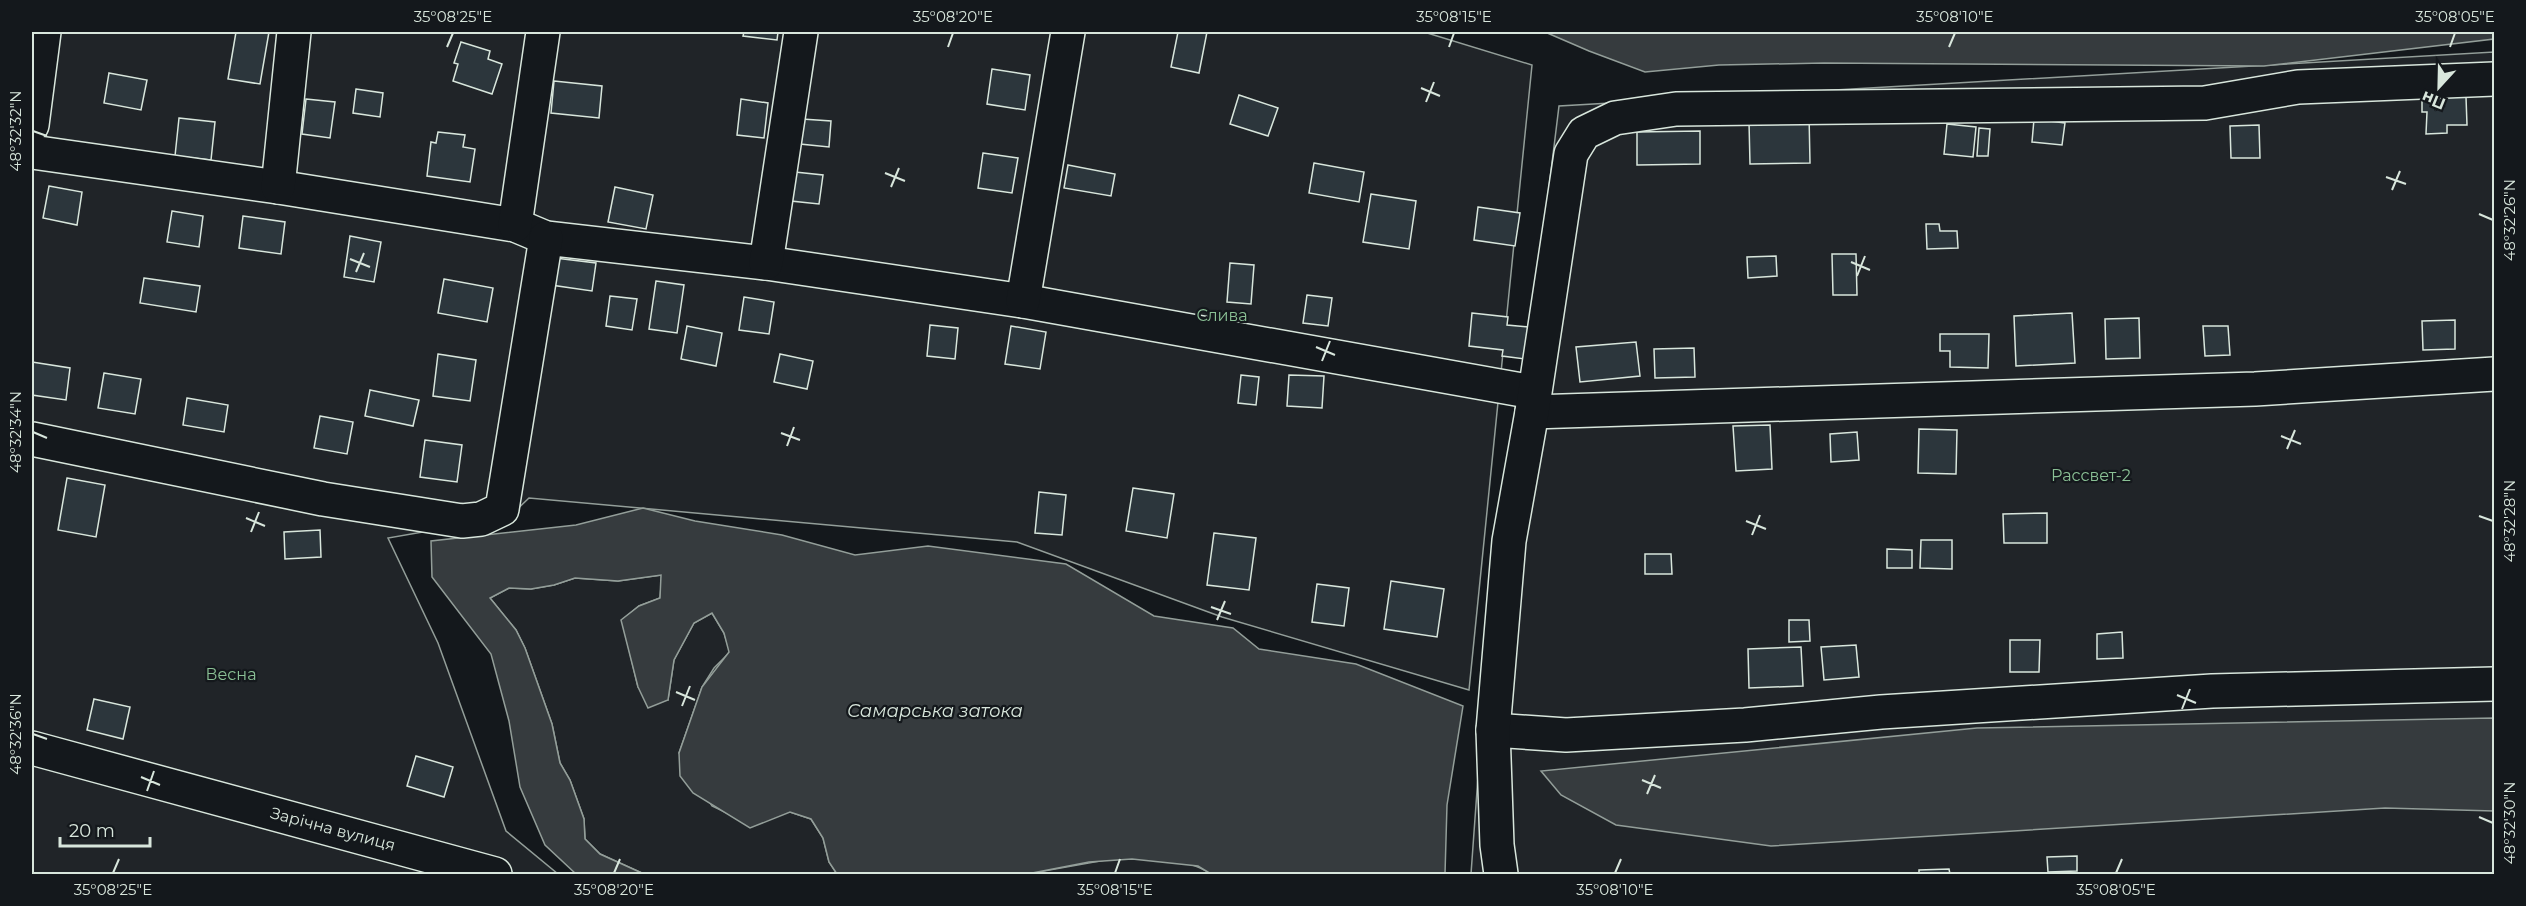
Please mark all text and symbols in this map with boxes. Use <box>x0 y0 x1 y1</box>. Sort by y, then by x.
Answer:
text: 35°08'25"E <box>414 7 492 26</box>
text: 35°08'20"E <box>913 7 993 26</box>
text: 35°08'15"E <box>1416 7 1492 26</box>
text: 35°08'10"E <box>1916 7 1994 26</box>
text: 35°08'05"E <box>2415 7 2495 26</box>
north arrow <box>2409 57 2469 117</box>
text: Пн <box>2419 87 2448 114</box>
text: 48°32'32"N <box>6 90 25 172</box>
text: 48°32'26"N <box>2500 179 2519 261</box>
park label: Слива <box>1196 306 1248 325</box>
text: 48°32'34"N <box>6 391 25 473</box>
park label: Рассвет-2 <box>2051 466 2131 485</box>
text: 48°32'28"N <box>2500 480 2519 562</box>
park label: Весна <box>205 665 257 684</box>
text: 48°32'36"N <box>6 693 25 775</box>
water label: Самарська затока <box>847 700 1023 722</box>
text: 48°32'30"N <box>2500 782 2519 864</box>
street label: Зарічна вулиця <box>268 803 398 855</box>
scale bar <box>60 810 150 848</box>
text: 20 m <box>69 820 115 842</box>
text: 35°08'25"E <box>74 880 152 899</box>
text: 35°08'20"E <box>574 880 654 899</box>
text: 35°08'15"E <box>1077 880 1153 899</box>
text: 35°08'10"E <box>1576 880 1654 899</box>
text: 35°08'05"E <box>2076 880 2156 899</box>

